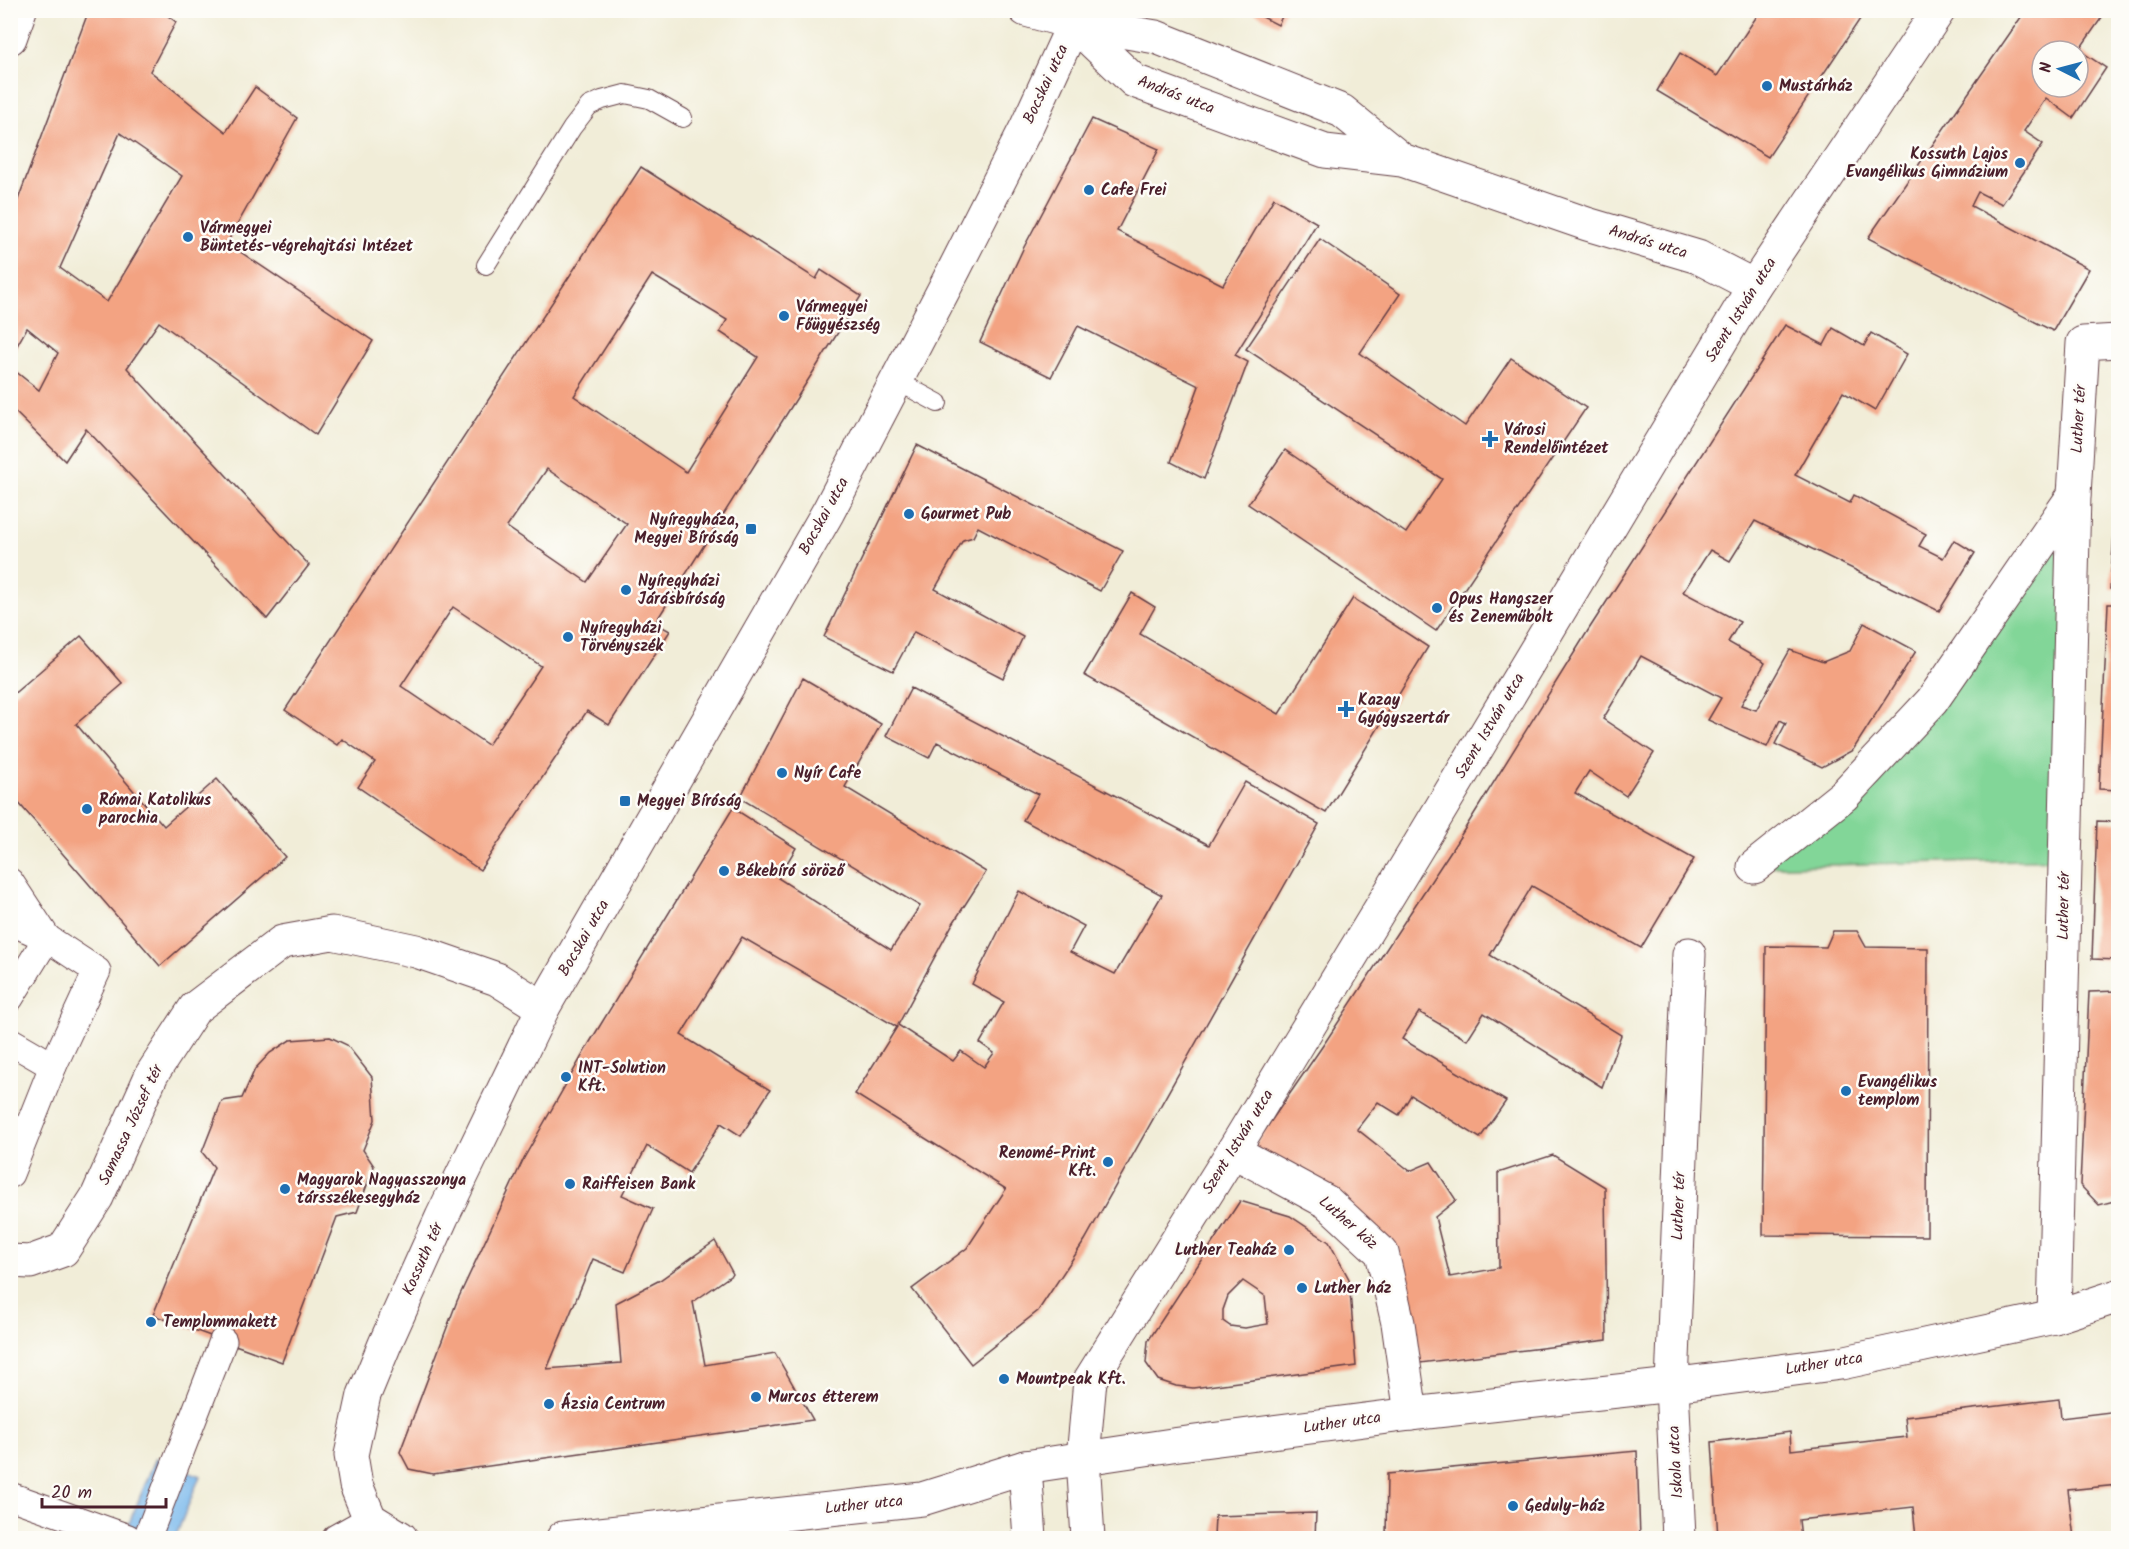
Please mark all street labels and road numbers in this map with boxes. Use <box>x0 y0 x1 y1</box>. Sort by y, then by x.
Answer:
street label: Bocskai utca <box>1017 40 1075 128</box>
street label: András utca <box>1134 69 1218 121</box>
street label: András utca <box>1606 218 1690 266</box>
street label: Szent István utca <box>1699 253 1783 367</box>
street label: Luther tér <box>2065 382 2093 454</box>
street label: Bocskai utca <box>792 473 856 559</box>
street label: Szent István utca <box>1448 668 1532 784</box>
street label: Luther tér <box>2051 870 2077 941</box>
street label: Bocskai utca <box>552 895 616 981</box>
street label: Samassa József tér <box>92 1059 171 1189</box>
street label: Szent István utca <box>1196 1085 1280 1199</box>
street label: Luther tér <box>1665 1170 1693 1241</box>
street label: Luther köz <box>1313 1190 1383 1256</box>
street label: Kossuth tér <box>396 1217 451 1300</box>
street label: Luther utca <box>1783 1346 1865 1382</box>
street label: Luther utca <box>1301 1405 1383 1441</box>
street label: Iskola utca <box>1662 1425 1690 1499</box>
street label: Luther utca <box>824 1488 904 1522</box>

